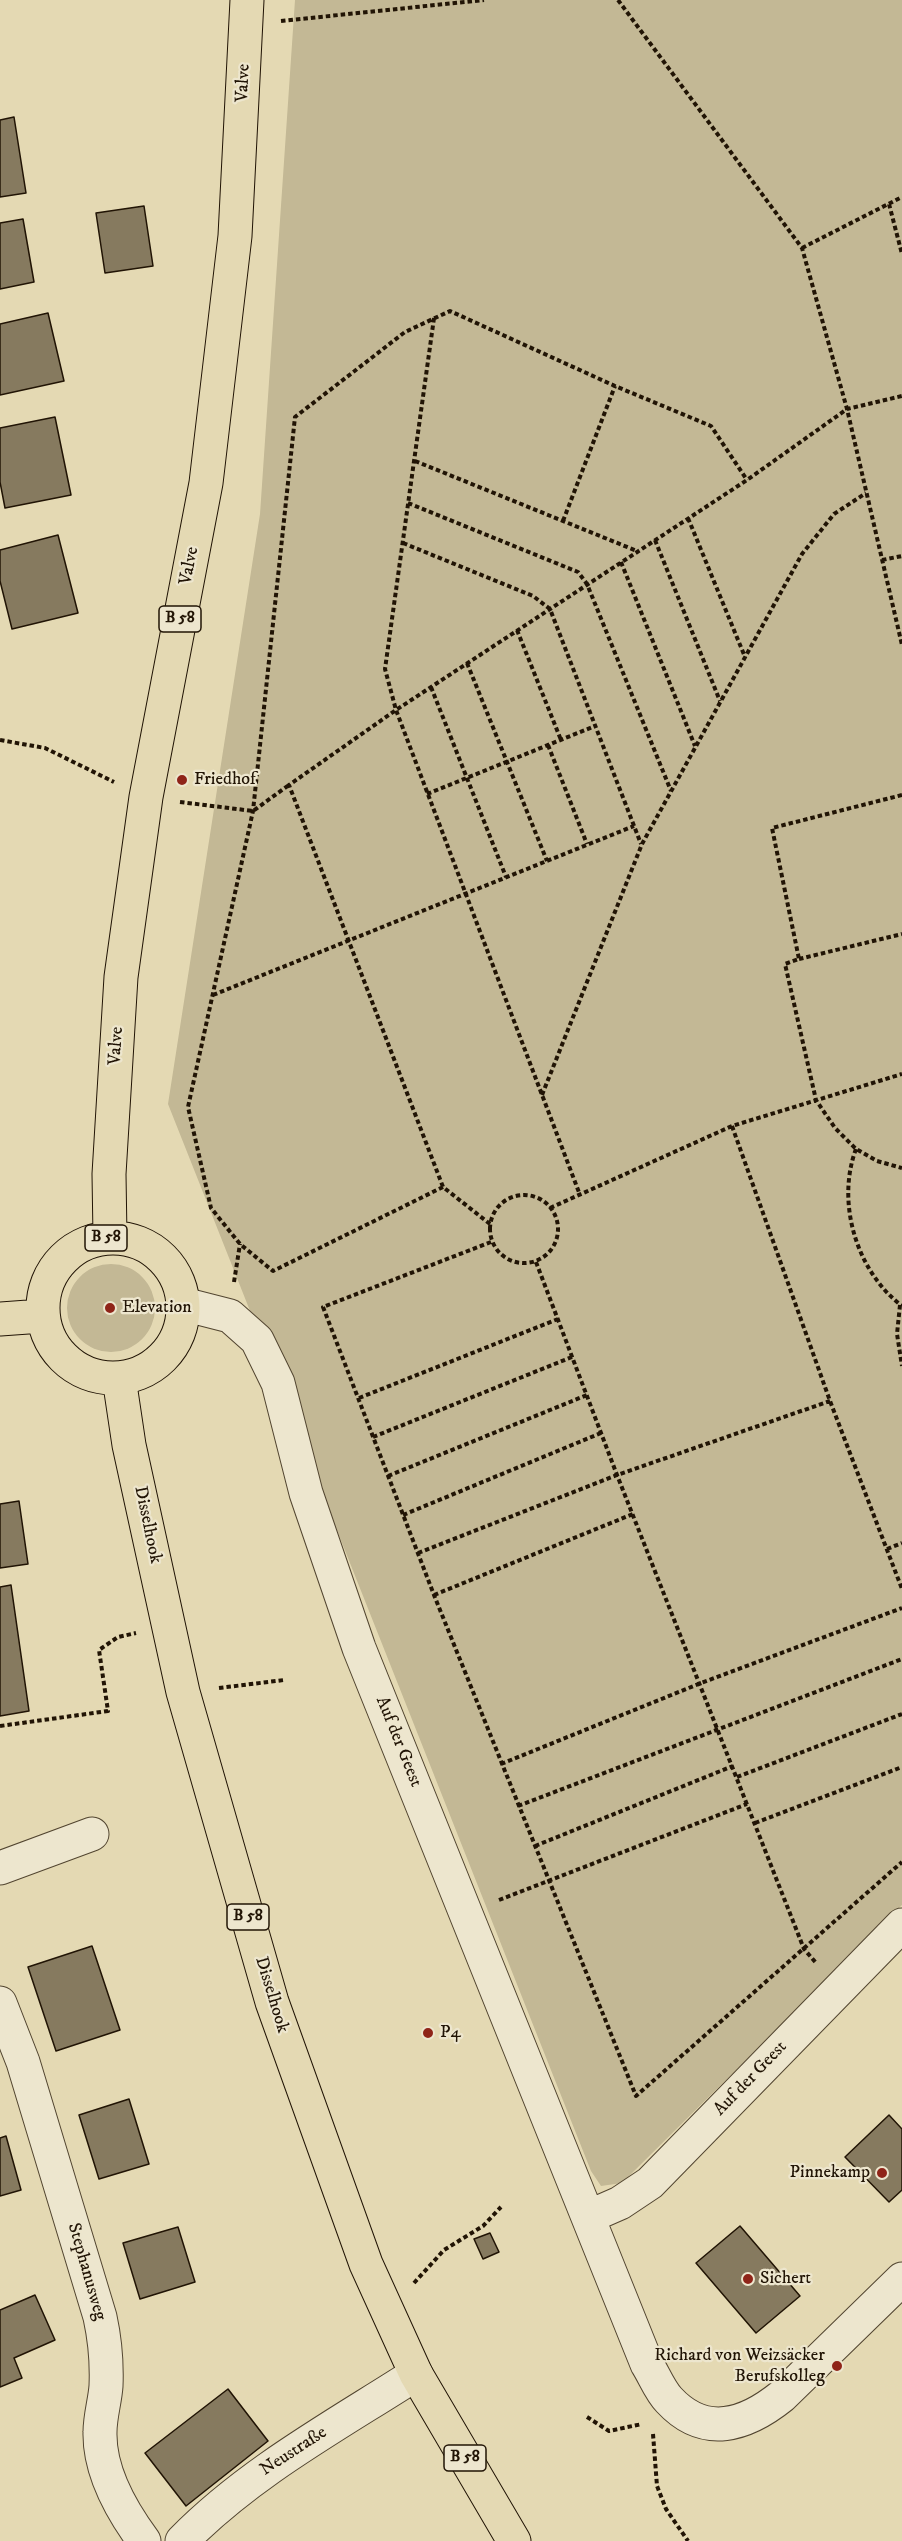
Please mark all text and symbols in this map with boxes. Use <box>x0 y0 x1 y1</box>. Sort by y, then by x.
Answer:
street label: Valve <box>232 63 256 103</box>
street label: Valve <box>176 545 204 587</box>
road number: B 58 <box>159 606 201 632</box>
place label: Friedhof <box>194 769 256 791</box>
marker: Friedhof <box>175 773 189 787</box>
street label: Valve <box>105 1026 129 1066</box>
road number: B 58 <box>85 1225 127 1251</box>
place label: Elevation <box>122 1297 192 1319</box>
marker: Elevation <box>103 1301 117 1315</box>
street label: Disselhook <box>128 1484 166 1566</box>
street label: Auf der Geest <box>370 1693 426 1791</box>
road number: B 58 <box>227 1904 269 1930</box>
street label: Disselhook <box>249 1954 293 2036</box>
place label: P4 <box>440 2022 461 2044</box>
marker: P4 <box>421 2026 435 2040</box>
street label: Auf der Geest <box>710 2037 792 2121</box>
place label: Pinnekamp <box>790 2162 870 2184</box>
marker: Pinnekamp <box>875 2166 889 2180</box>
street label: Stephanusweg <box>62 2221 110 2323</box>
place label: Sichert <box>760 2268 811 2290</box>
marker: Sichert <box>741 2272 755 2286</box>
place label: Richard von Weizsäcker Berufskolleg <box>654 2345 825 2388</box>
marker: Richard von Weizsäcker Berufskolleg <box>830 2359 844 2373</box>
street label: Neustraße <box>257 2423 331 2481</box>
road number: B 58 <box>444 2445 486 2471</box>

